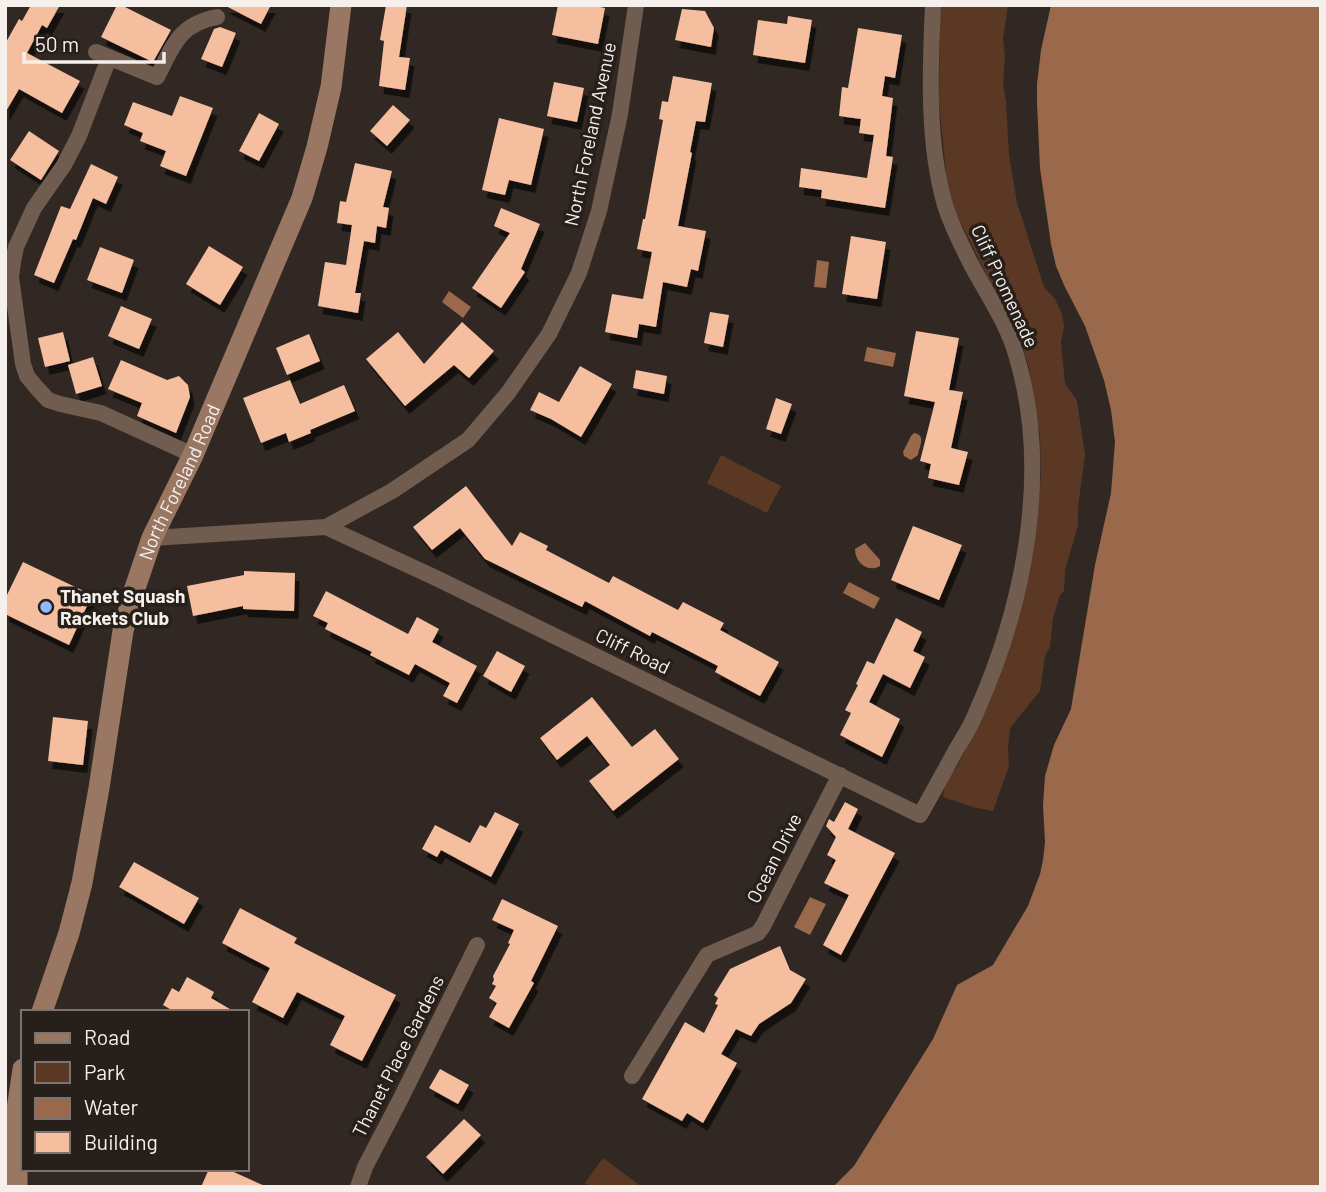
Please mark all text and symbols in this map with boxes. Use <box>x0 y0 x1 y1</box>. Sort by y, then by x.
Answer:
scale bar <box>24 21 164 65</box>
text: 50 m <box>35 31 79 56</box>
street label: North Foreland Avenue <box>559 40 620 228</box>
street label: Cliff Promenade <box>967 221 1044 351</box>
street label: North Foreland Road <box>133 401 224 563</box>
place label: Thanet Squash Rackets Club <box>60 584 185 629</box>
marker: Thanet Squash Rackets Club <box>38 599 54 615</box>
street label: Cliff Road <box>592 623 674 678</box>
street label: Ocean Drive <box>741 809 806 907</box>
street label: Thanet Place Gardens <box>347 971 448 1141</box>
legend <box>21 1010 248 1171</box>
text: Road <box>84 1024 130 1049</box>
text: Park <box>84 1059 125 1084</box>
text: Water <box>84 1094 139 1119</box>
text: Building <box>84 1129 158 1154</box>

